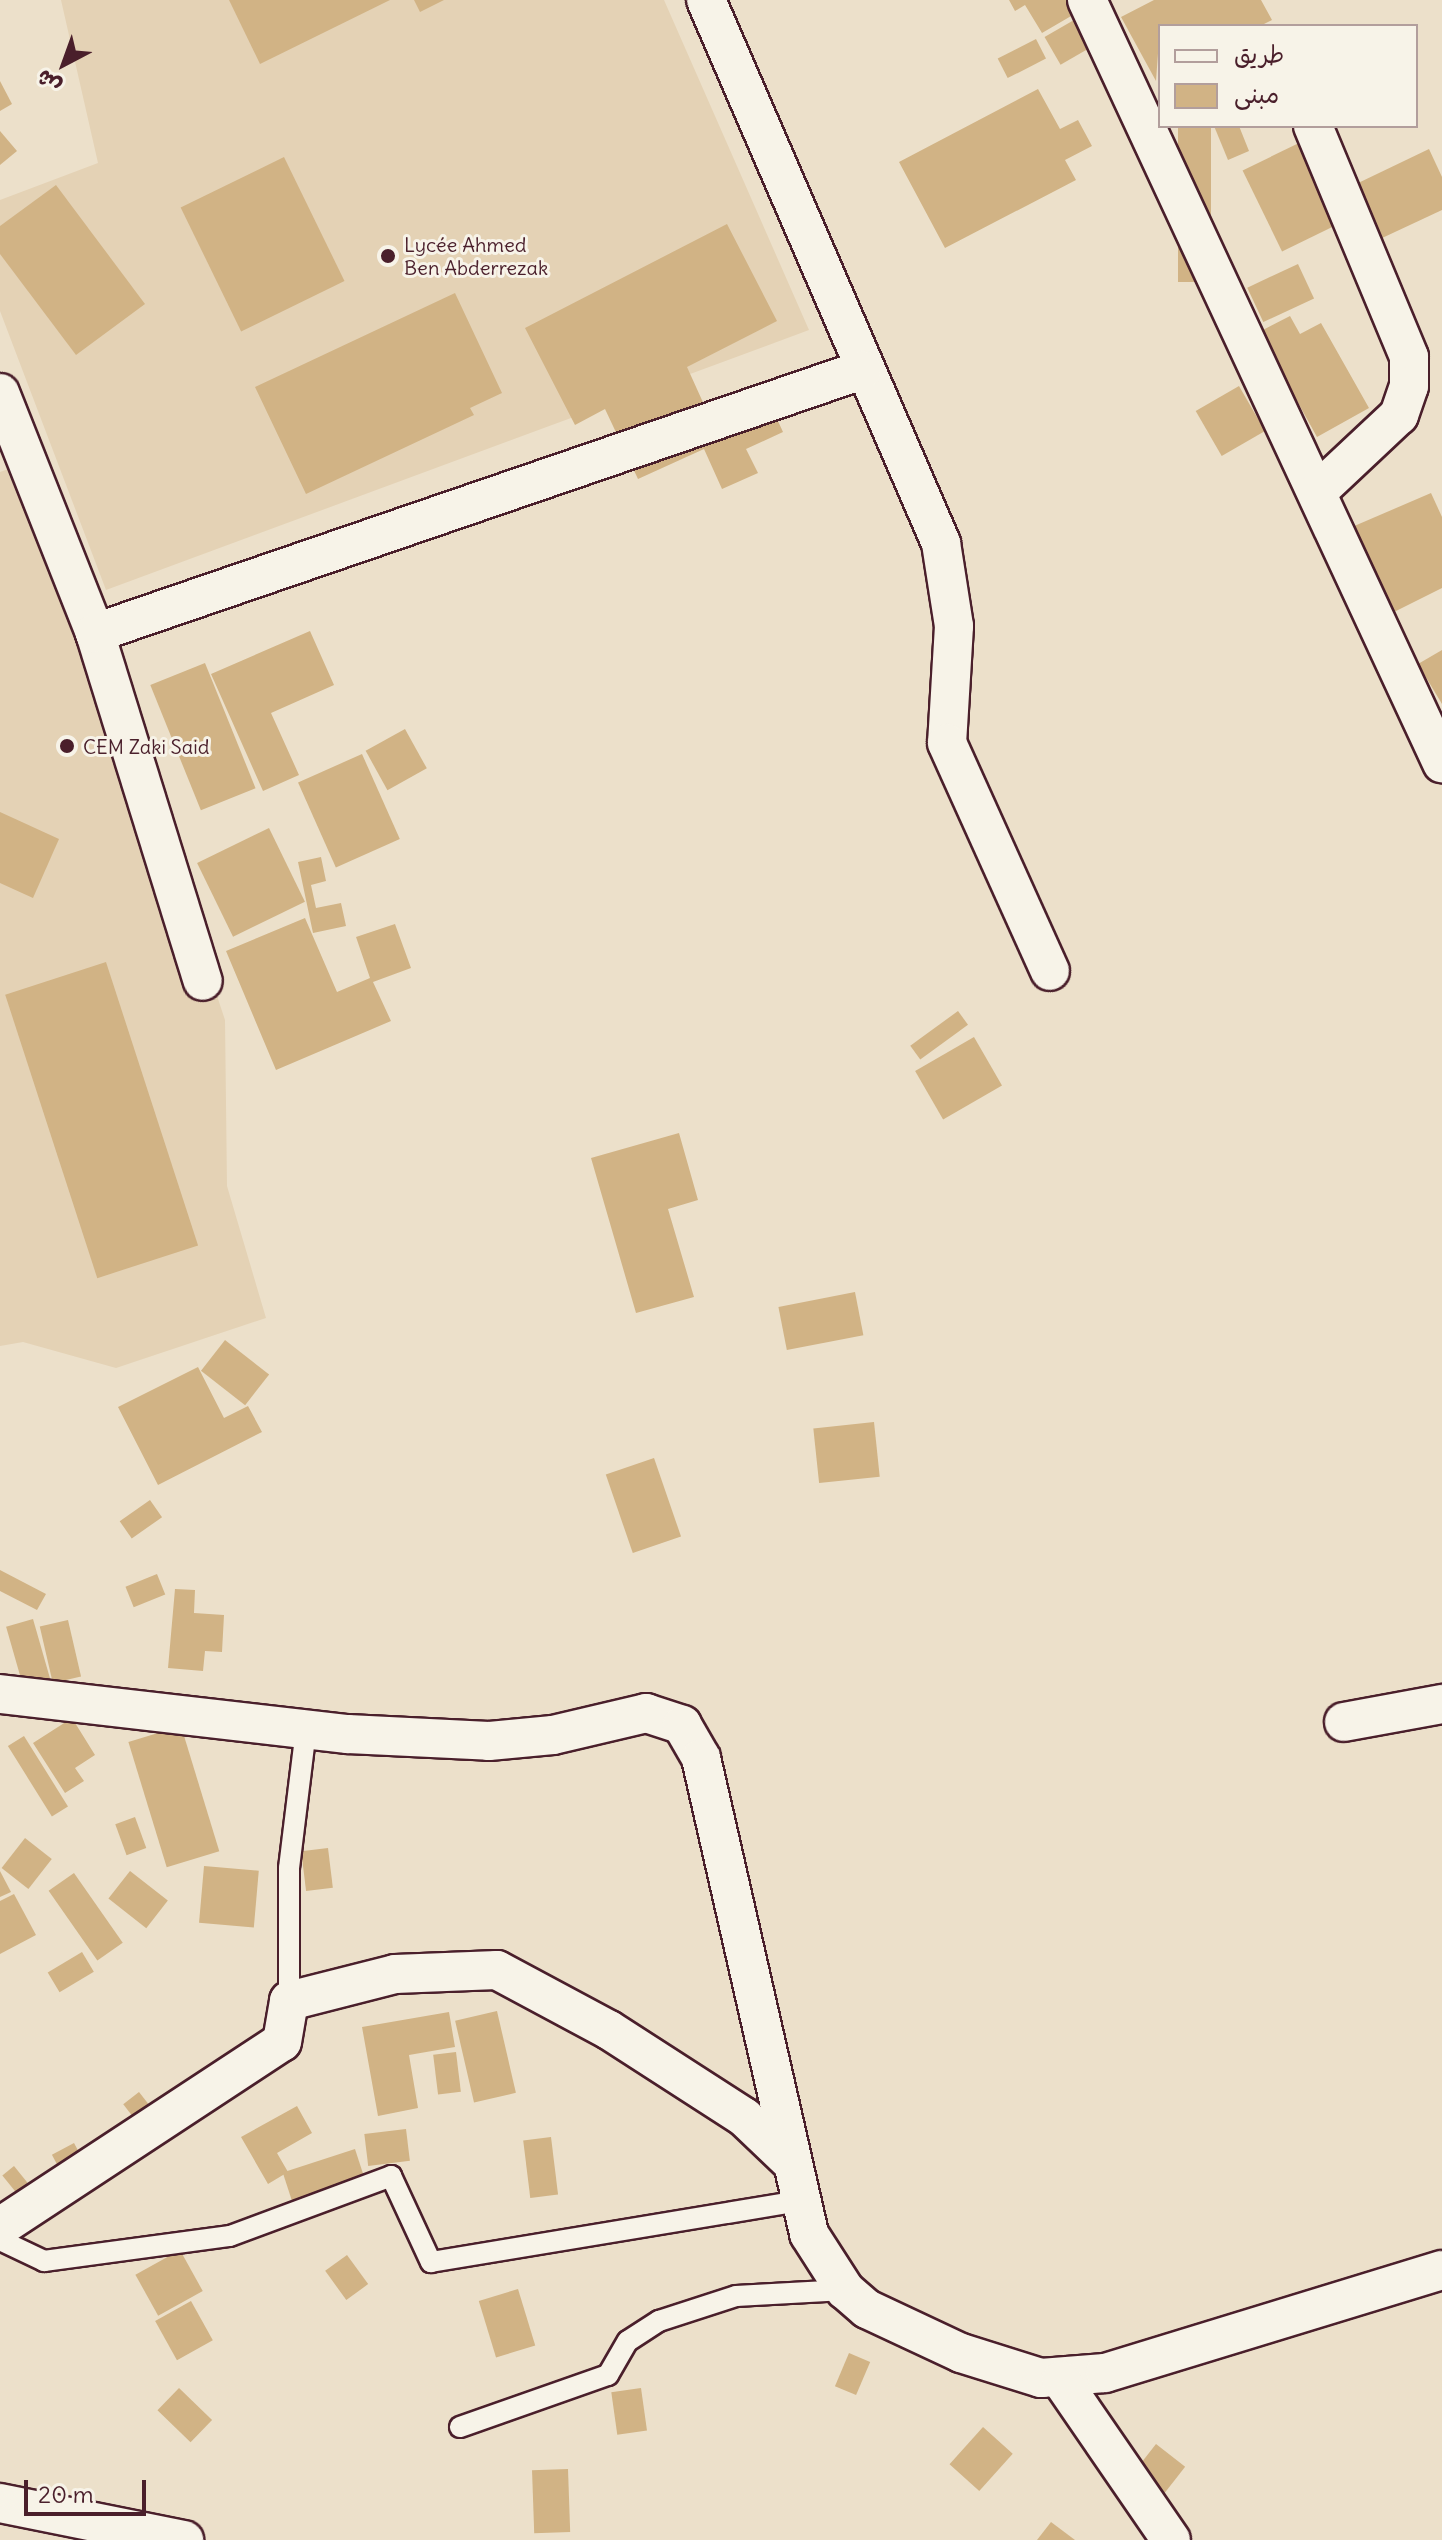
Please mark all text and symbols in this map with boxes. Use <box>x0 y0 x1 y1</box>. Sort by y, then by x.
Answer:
north arrow <box>24 24 104 104</box>
legend <box>1158 24 1418 128</box>
text: طريق <box>1234 39 1284 69</box>
text: ش <box>30 64 67 101</box>
text: مبنى <box>1234 79 1279 109</box>
place label: Lycée Ahmed Ben Abderrezak <box>404 232 548 279</box>
marker: Lycée Ahmed Ben Abderrezak <box>379 247 397 265</box>
place label: CEM Zaki Said <box>83 734 209 758</box>
marker: CEM Zaki Said <box>58 737 76 755</box>
scale bar <box>28 2464 150 2514</box>
text: 20 m <box>38 2479 94 2509</box>

